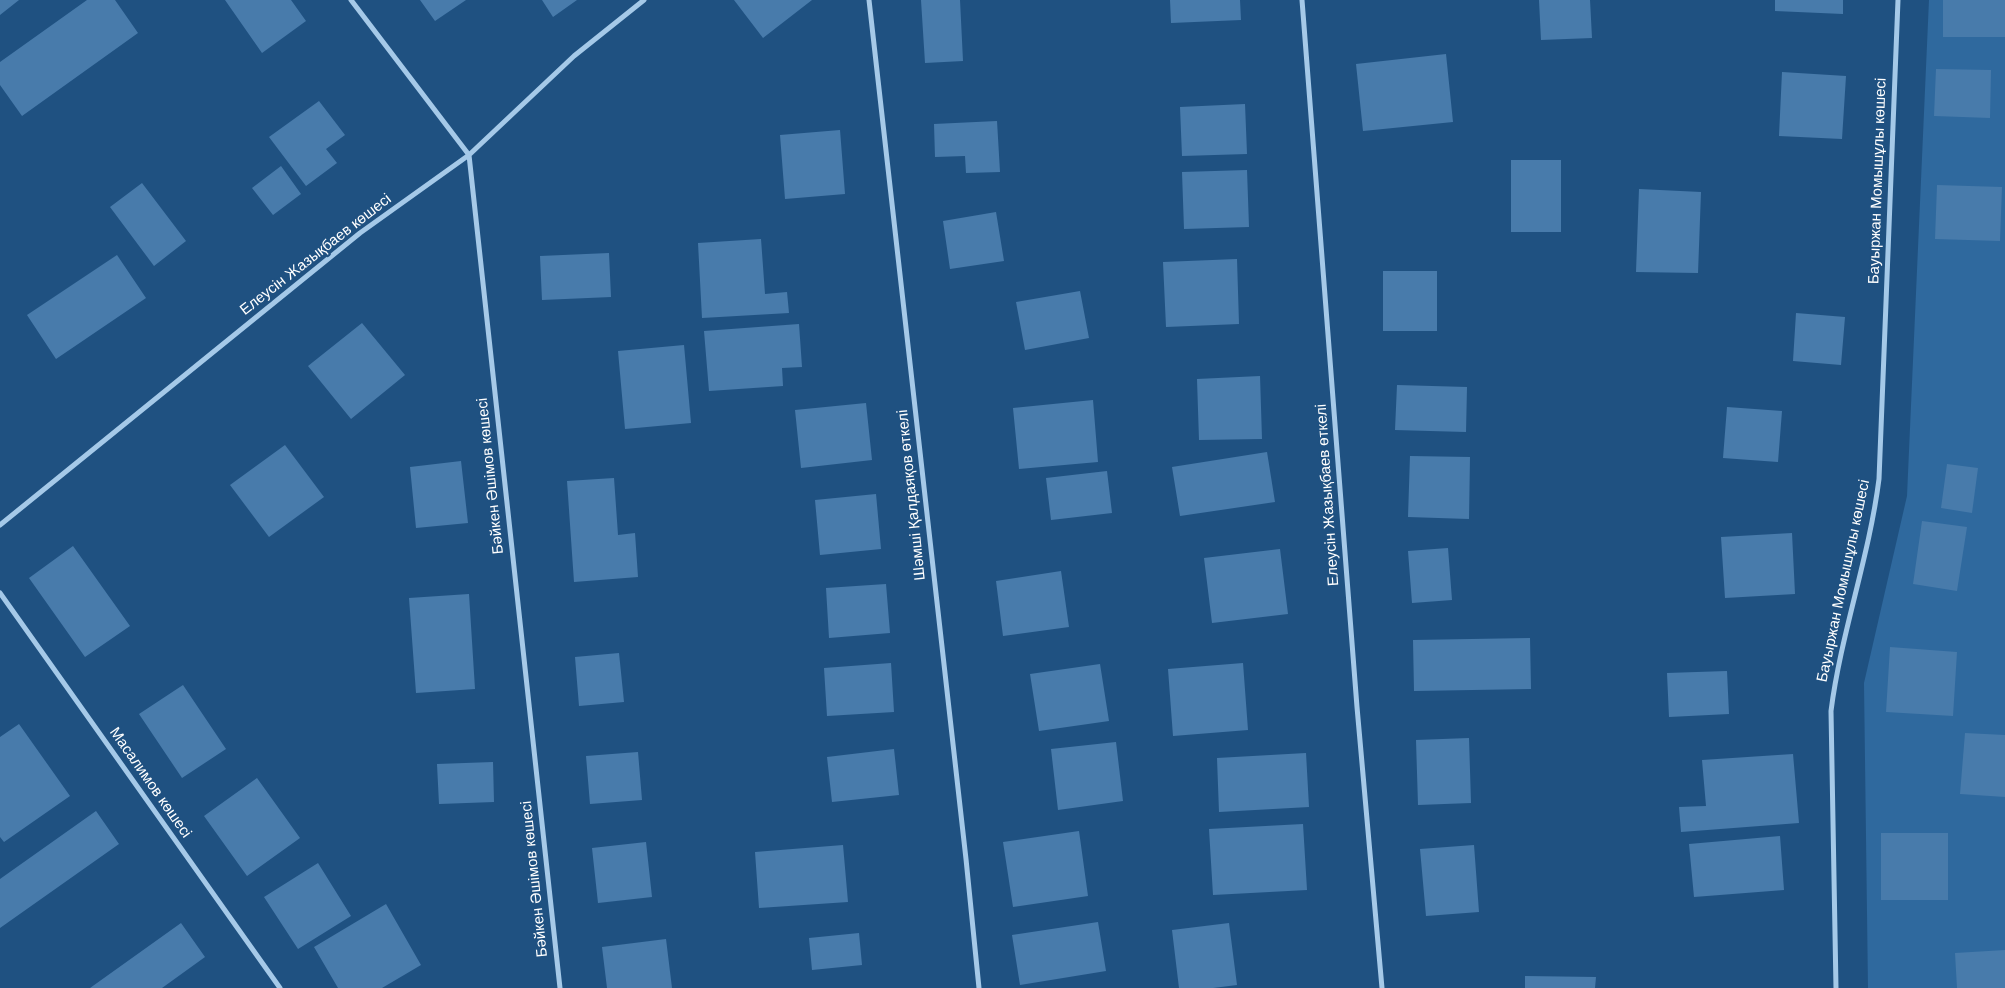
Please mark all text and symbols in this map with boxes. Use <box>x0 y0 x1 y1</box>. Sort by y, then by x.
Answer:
street label: Бауыржан Момышұлы көшесі <box>1865 77 1891 285</box>
street label: Елеусін Жазықбаев көшесі <box>237 190 395 320</box>
street label: Бәйкен Әшімов көшесі <box>474 397 508 555</box>
street label: Елеусін Жазықбаев өткелі <box>1313 403 1343 587</box>
street label: Шәмші Қалдаяқов өткелі <box>894 409 930 581</box>
street label: Бауыржан Момышұлы көшесі <box>1814 478 1874 684</box>
street label: Масалимов көшесі <box>105 724 195 842</box>
street label: Бәйкен Әшімов көшесі <box>518 800 552 958</box>

